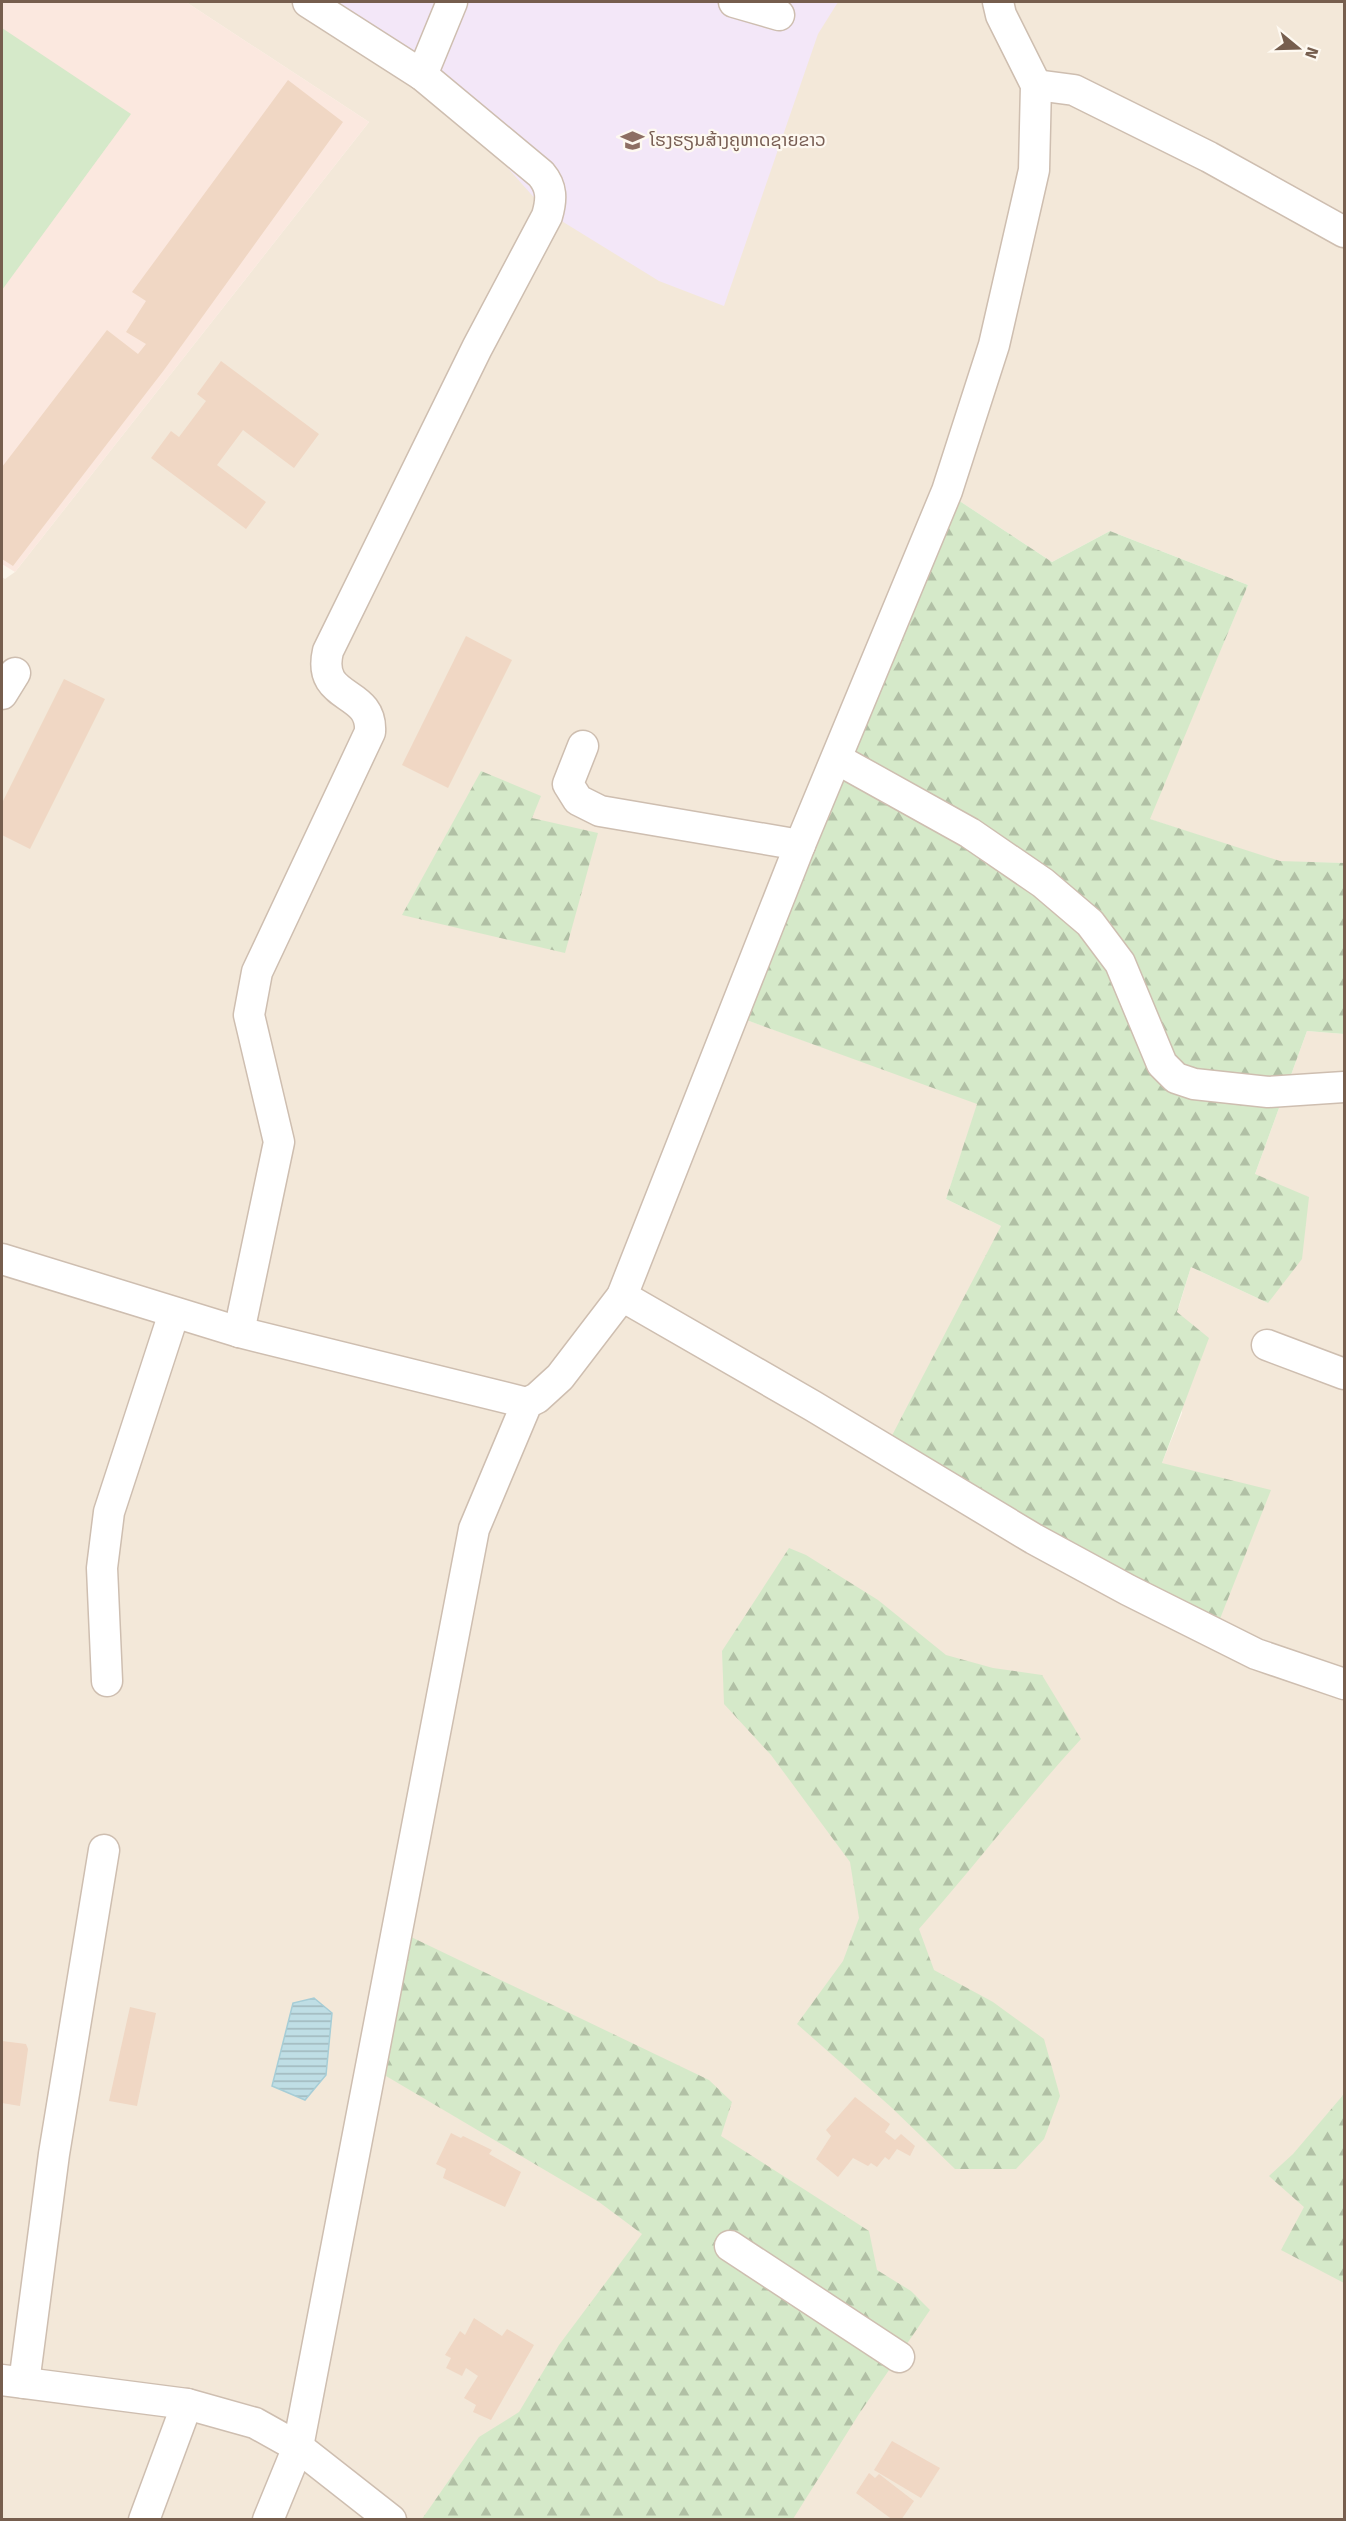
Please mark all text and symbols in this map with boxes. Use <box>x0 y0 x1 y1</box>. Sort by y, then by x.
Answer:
north arrow <box>1268 18 1328 78</box>
text: N <box>1301 45 1322 61</box>
school or university icon: ໂຮງຮຽນສ້າງຄູຫາດຊາຍຂາວ <box>619 127 645 153</box>
place label: ໂຮງຮຽນສ້າງຄູຫາດຊາຍຂາວ <box>649 129 826 152</box>

